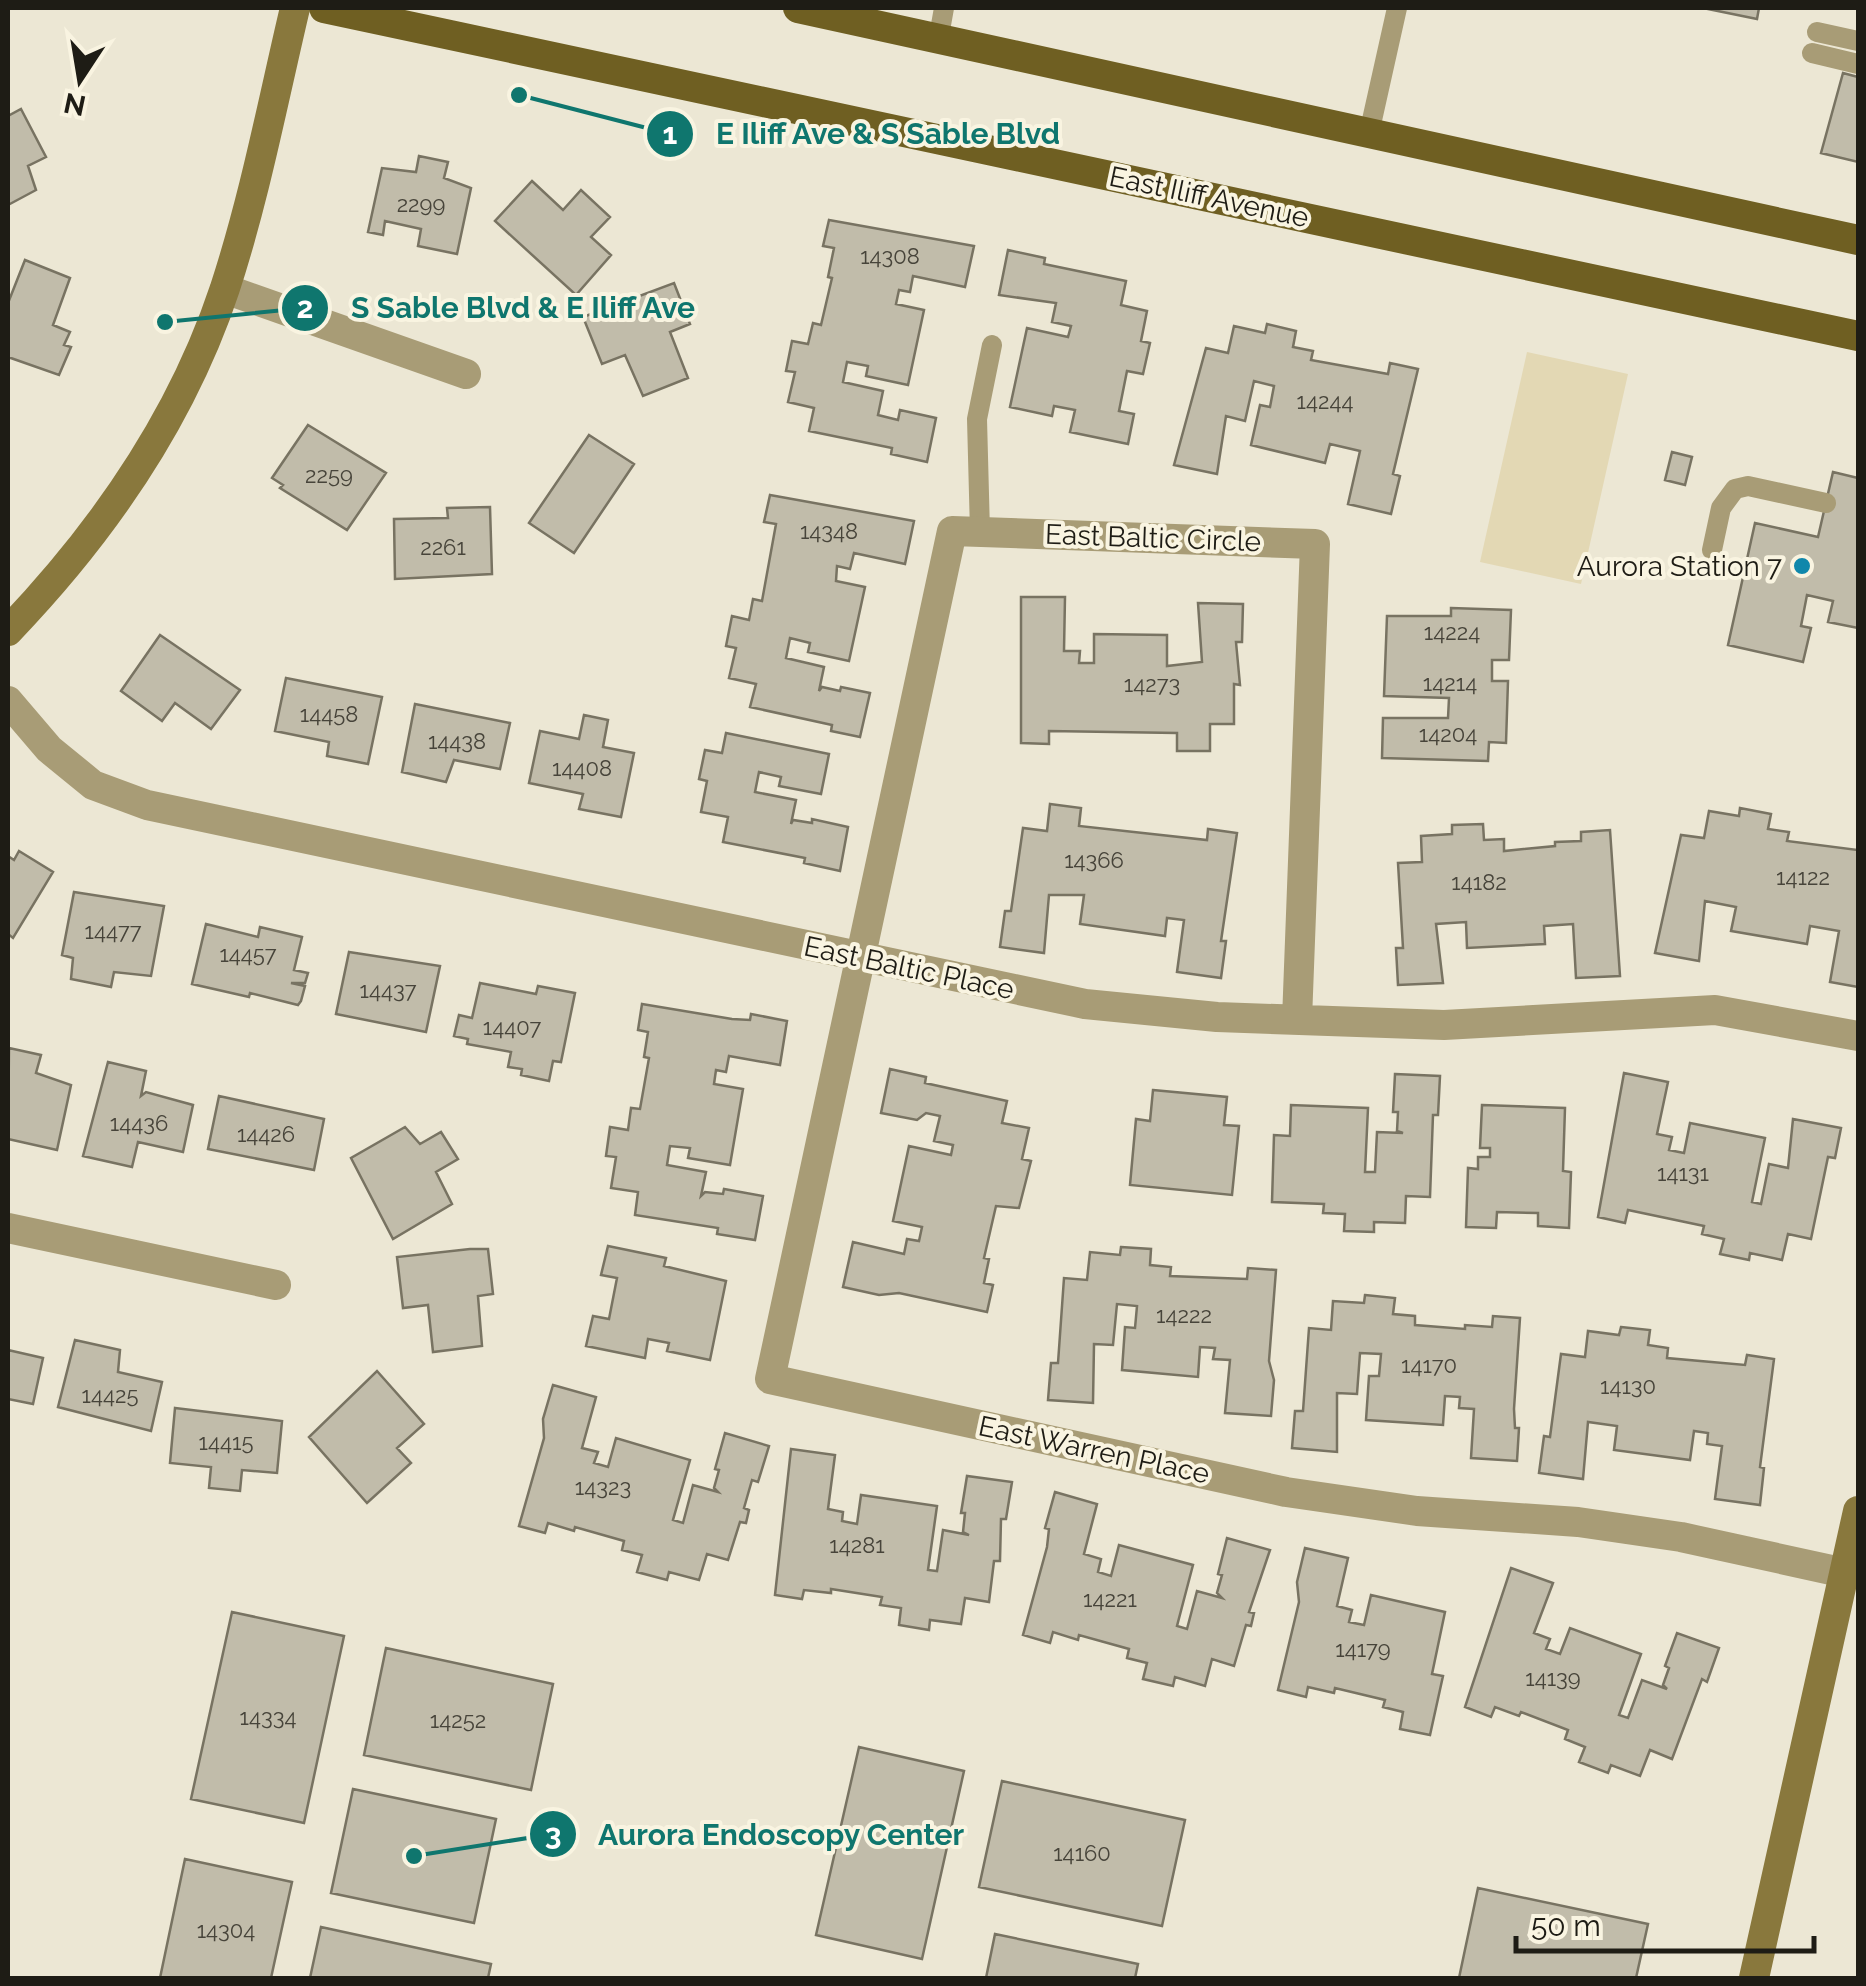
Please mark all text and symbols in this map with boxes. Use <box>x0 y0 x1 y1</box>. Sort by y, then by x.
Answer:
north arrow <box>30 30 130 130</box>
text: N <box>61 86 89 122</box>
callout: E Iliff Ave & S Sable Blvd <box>645 104 1081 164</box>
text: 1 <box>663 116 678 151</box>
text: E Iliff Ave & S Sable Blvd <box>716 116 1060 151</box>
street label: East Iliff Avenue <box>1106 160 1312 234</box>
house number: 2299 <box>397 191 445 217</box>
house number: 14308 <box>860 243 920 269</box>
callout: S Sable Blvd & E Iliff Ave <box>280 278 716 338</box>
text: 2 <box>297 290 313 325</box>
text: S Sable Blvd & E Iliff Ave <box>351 290 695 325</box>
house number: 14244 <box>1297 388 1353 414</box>
house number: 2259 <box>305 462 353 488</box>
house number: 14348 <box>800 518 858 544</box>
street label: East Baltic Circle <box>1045 518 1261 558</box>
house number: 2261 <box>420 534 466 560</box>
place label: Aurora Station 7 <box>1577 550 1782 583</box>
marker: Aurora Station 7 <box>1791 555 1813 577</box>
house number: 14224 <box>1424 619 1480 645</box>
house number: 14214 <box>1423 670 1477 696</box>
house number: 14273 <box>1124 671 1180 697</box>
house number: 14458 <box>300 701 358 727</box>
house number: 14204 <box>1419 721 1477 747</box>
house number: 14438 <box>428 728 486 754</box>
house number: 14408 <box>552 755 612 781</box>
house number: 14366 <box>1064 847 1124 873</box>
house number: 14122 <box>1776 864 1830 890</box>
house number: 14182 <box>1451 869 1507 895</box>
house number: 14477 <box>85 918 142 944</box>
street label: East Baltic Place <box>801 930 1017 1006</box>
house number: 14457 <box>219 941 277 967</box>
house number: 14437 <box>360 977 417 1003</box>
house number: 14407 <box>483 1014 541 1040</box>
house number: 14436 <box>110 1110 168 1136</box>
house number: 14426 <box>237 1121 295 1147</box>
house number: 14131 <box>1657 1160 1709 1186</box>
house number: 14222 <box>1156 1302 1212 1328</box>
house number: 14170 <box>1401 1352 1457 1378</box>
house number: 14130 <box>1600 1373 1656 1399</box>
house number: 14425 <box>82 1382 138 1408</box>
street label: East Warren Place <box>975 1409 1213 1491</box>
house number: 14415 <box>199 1429 253 1455</box>
house number: 14323 <box>575 1474 631 1500</box>
house number: 14281 <box>829 1532 885 1558</box>
house number: 14221 <box>1083 1586 1137 1612</box>
house number: 14179 <box>1335 1636 1391 1662</box>
house number: 14139 <box>1525 1665 1581 1691</box>
house number: 14334 <box>240 1704 296 1730</box>
house number: 14252 <box>430 1707 486 1733</box>
callout: Aurora Endoscopy Center <box>528 1804 985 1864</box>
text: 3 <box>545 1817 561 1852</box>
text: Aurora Endoscopy Center <box>598 1817 964 1852</box>
house number: 14160 <box>1053 1840 1111 1866</box>
scale bar <box>1516 1891 1814 1953</box>
text: 50 m <box>1531 1908 1601 1943</box>
house number: 14304 <box>197 1917 255 1943</box>

